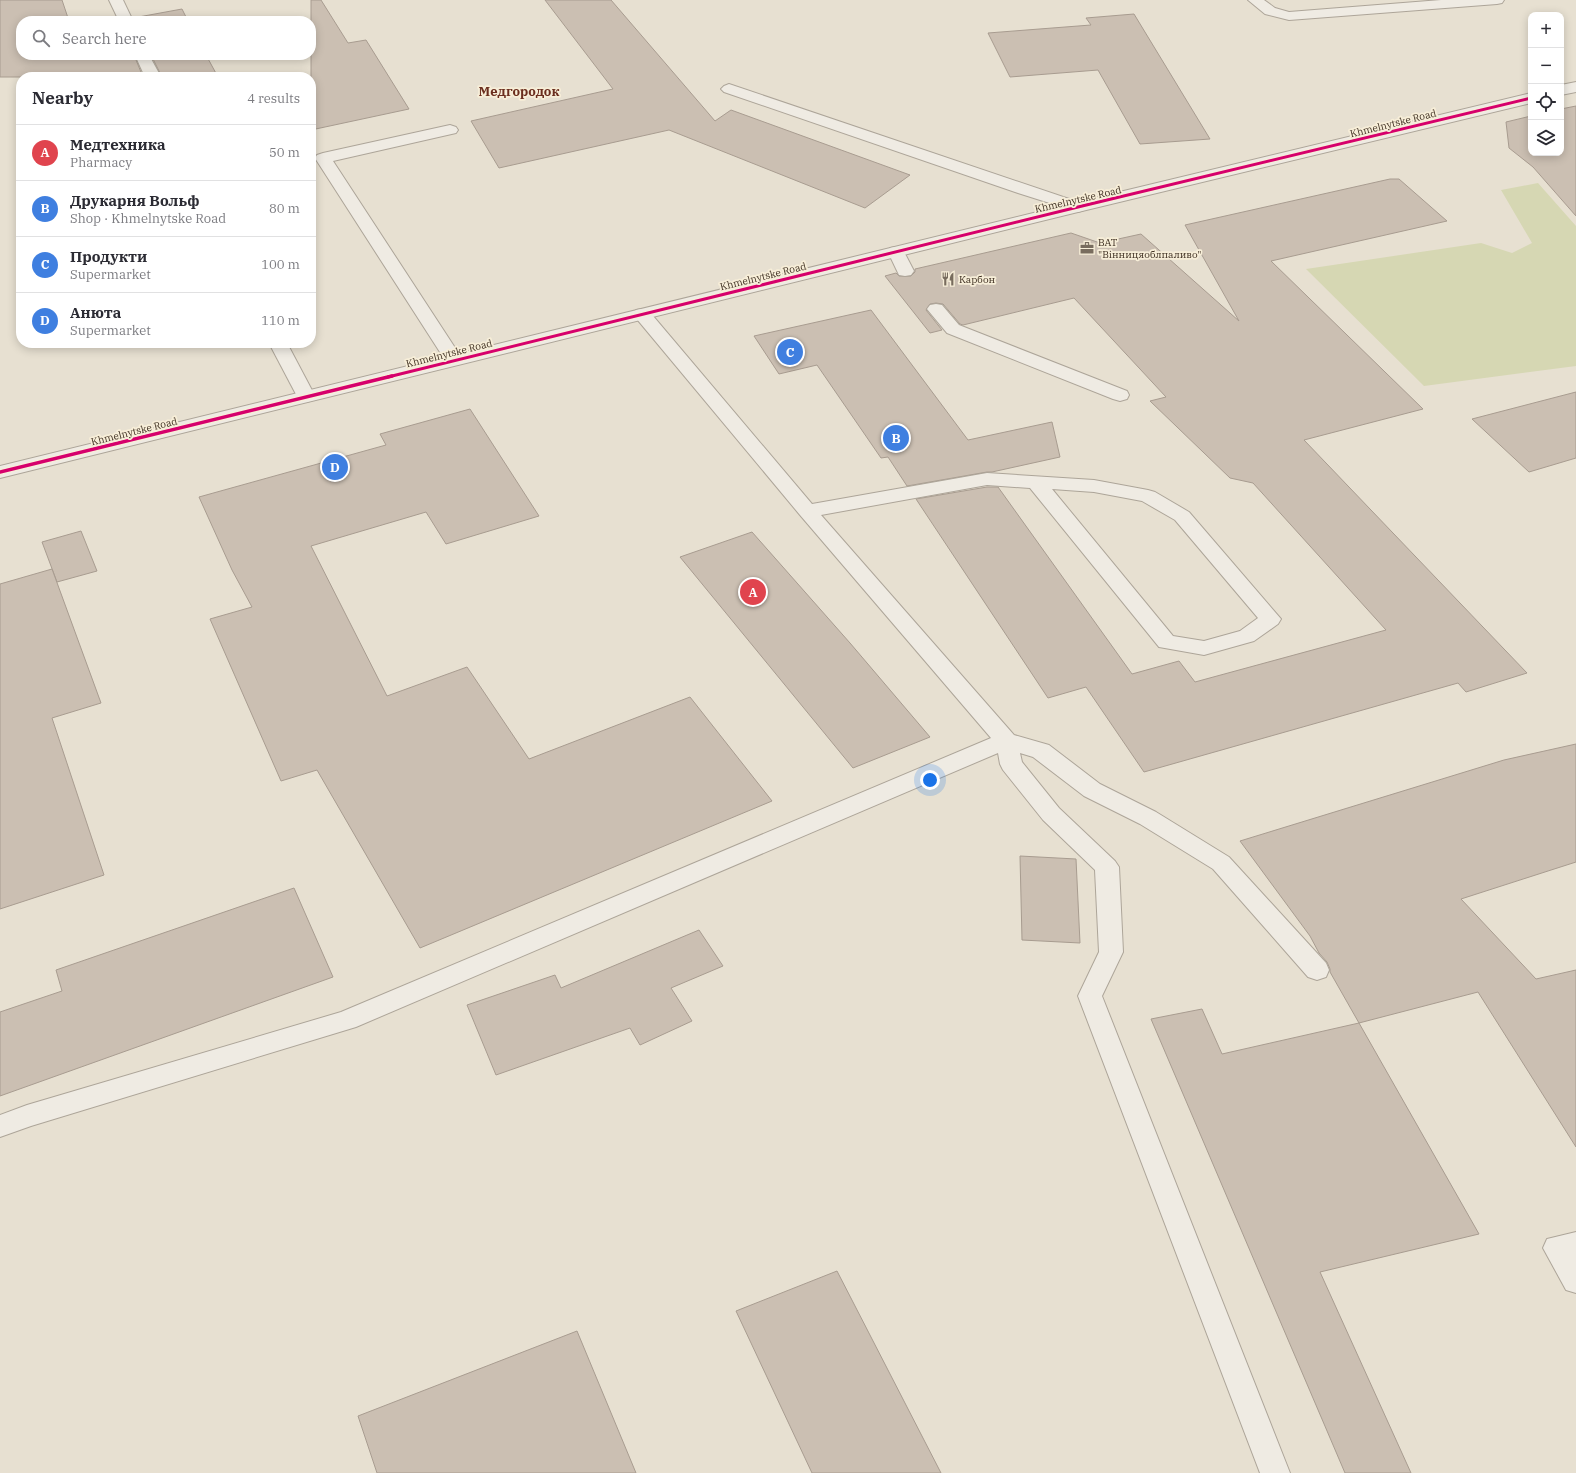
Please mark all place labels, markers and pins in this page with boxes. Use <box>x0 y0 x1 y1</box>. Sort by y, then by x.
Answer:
place label: ВАТ "Вінницяоблпаливо" <box>1098 236 1202 261</box>
office icon: ВАТ "Вінницяоблпаливо" <box>1079 240 1095 256</box>
restaurant icon: Карбон <box>940 271 956 287</box>
place label: Карбон <box>959 273 996 286</box>
pin: C <box>777 337 803 367</box>
pin: B <box>883 423 909 453</box>
pin: D <box>322 452 348 482</box>
pin: A <box>740 577 766 607</box>

